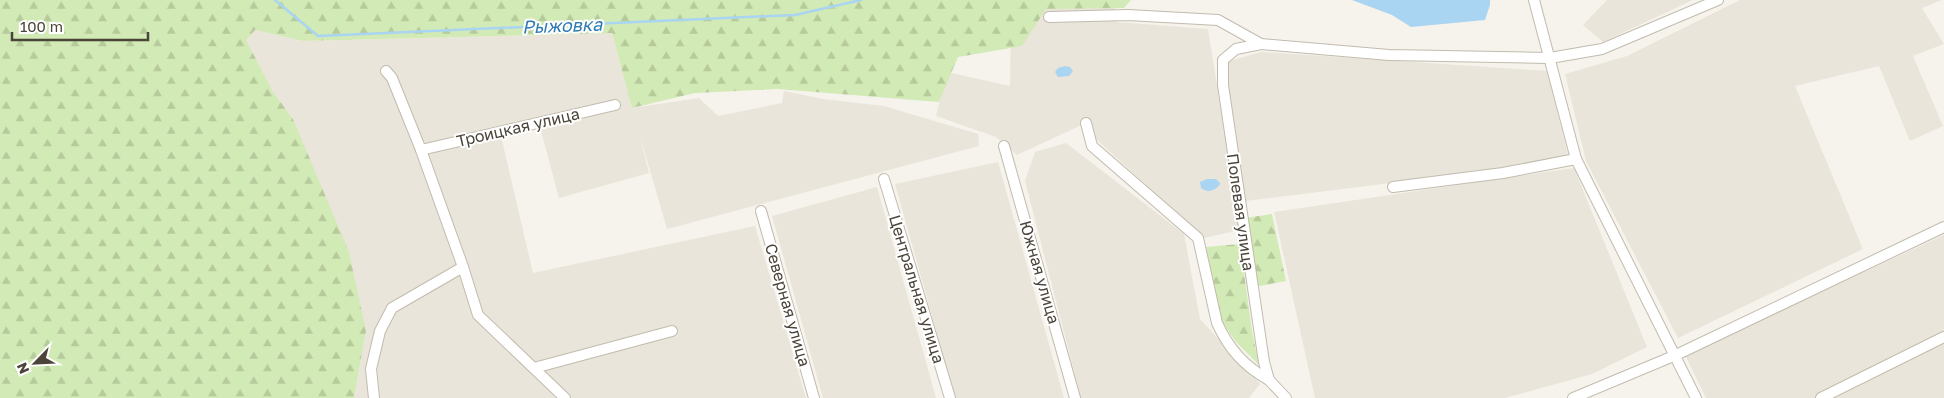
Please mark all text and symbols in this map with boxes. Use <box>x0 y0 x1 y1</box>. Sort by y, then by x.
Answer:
scale bar <box>12 10 149 42</box>
water label: Рыжовка <box>521 13 603 37</box>
text: 100 m <box>20 17 63 35</box>
street label: Троицкая улица <box>455 103 581 151</box>
street label: Полевая улица <box>1223 152 1259 272</box>
street label: Центральная улица <box>885 212 949 366</box>
street label: Южная улица <box>1016 218 1064 326</box>
street label: Северная улица <box>761 241 815 369</box>
north arrow <box>10 338 60 388</box>
text: N <box>13 360 33 377</box>

